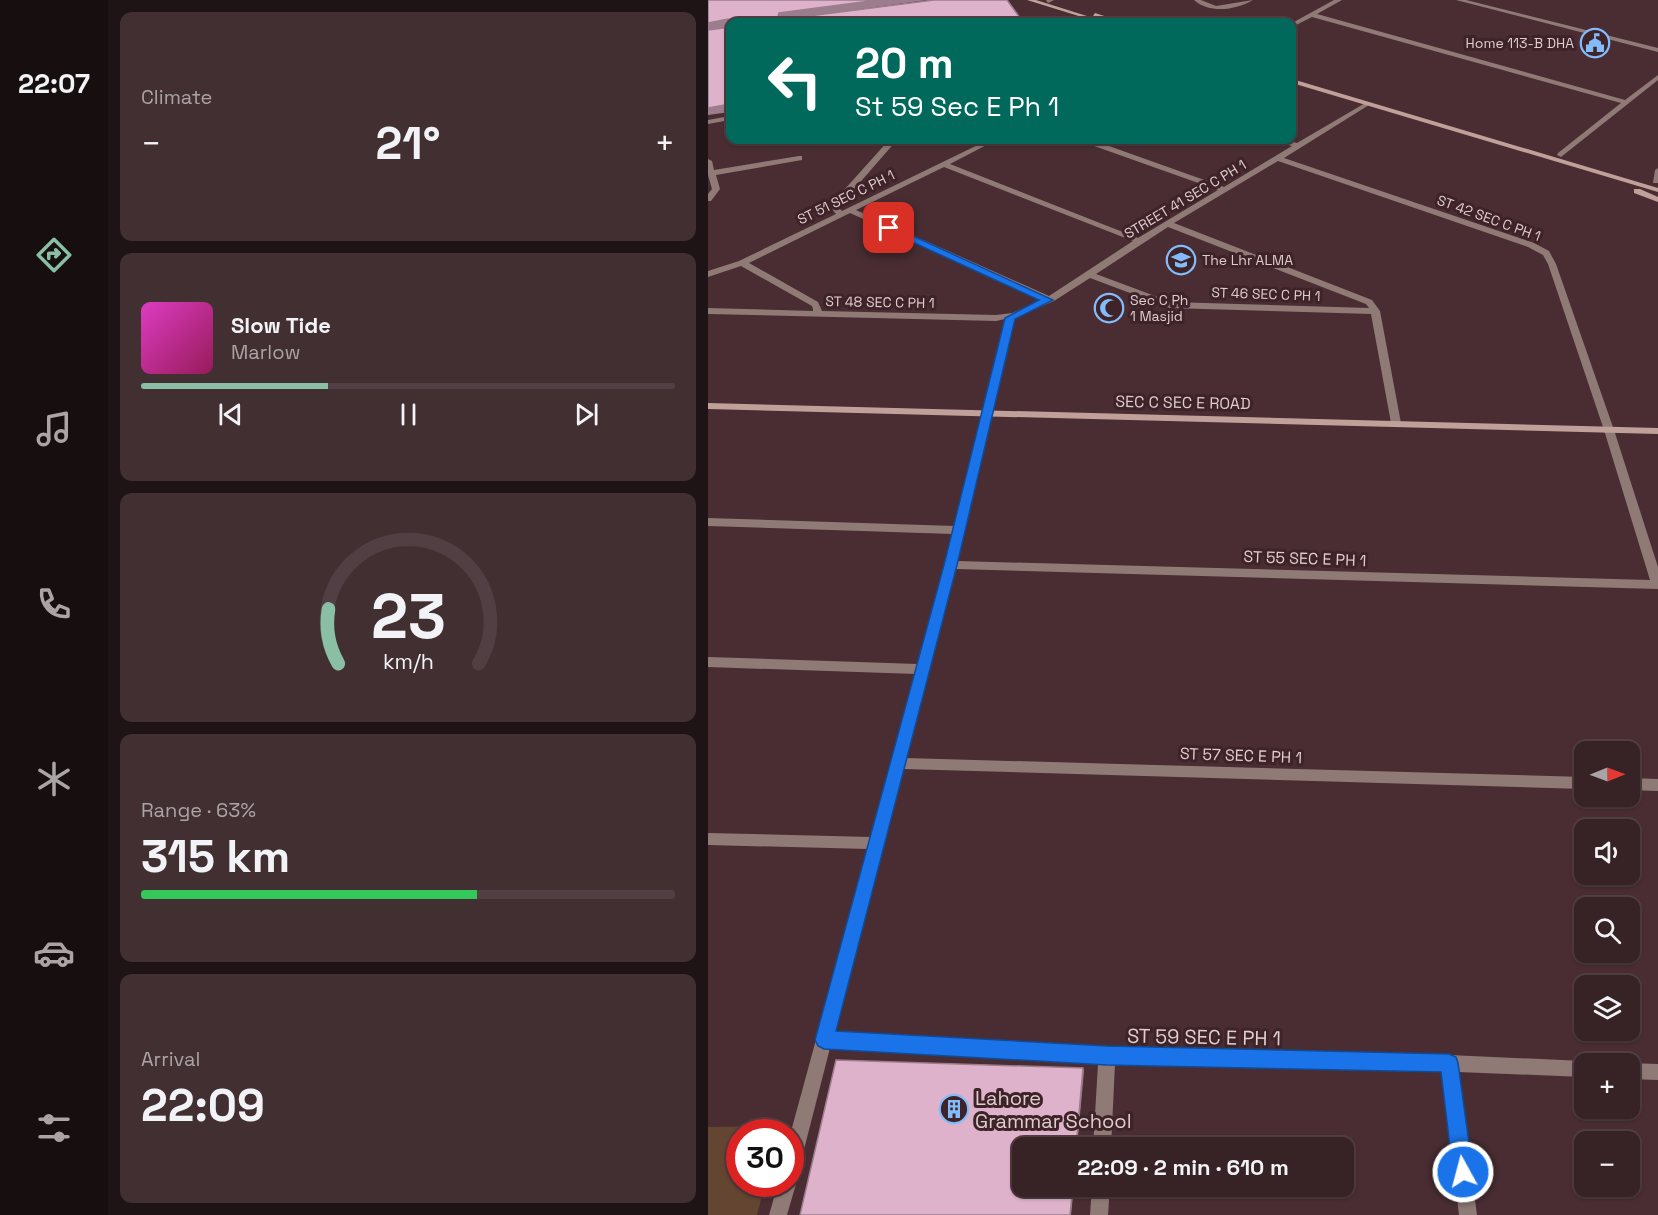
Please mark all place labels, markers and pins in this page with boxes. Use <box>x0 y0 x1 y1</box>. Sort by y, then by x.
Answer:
public building icon: Home 113-B DHA <box>1579 27 1611 59</box>
place label: Home 113-B DHA <box>1466 34 1574 52</box>
pin <box>863 202 914 253</box>
school or university icon: The Lhr ALMA <box>1165 244 1197 276</box>
place label: The Lhr ALMA <box>1202 251 1293 269</box>
place label: Sec C Ph 1 Masjid <box>1130 291 1188 325</box>
mosque icon: Sec C Ph 1 Masjid <box>1093 292 1125 324</box>
place label: Lahore Grammar School <box>975 1085 1132 1134</box>
building icon: Lahore Grammar School <box>938 1093 970 1125</box>

